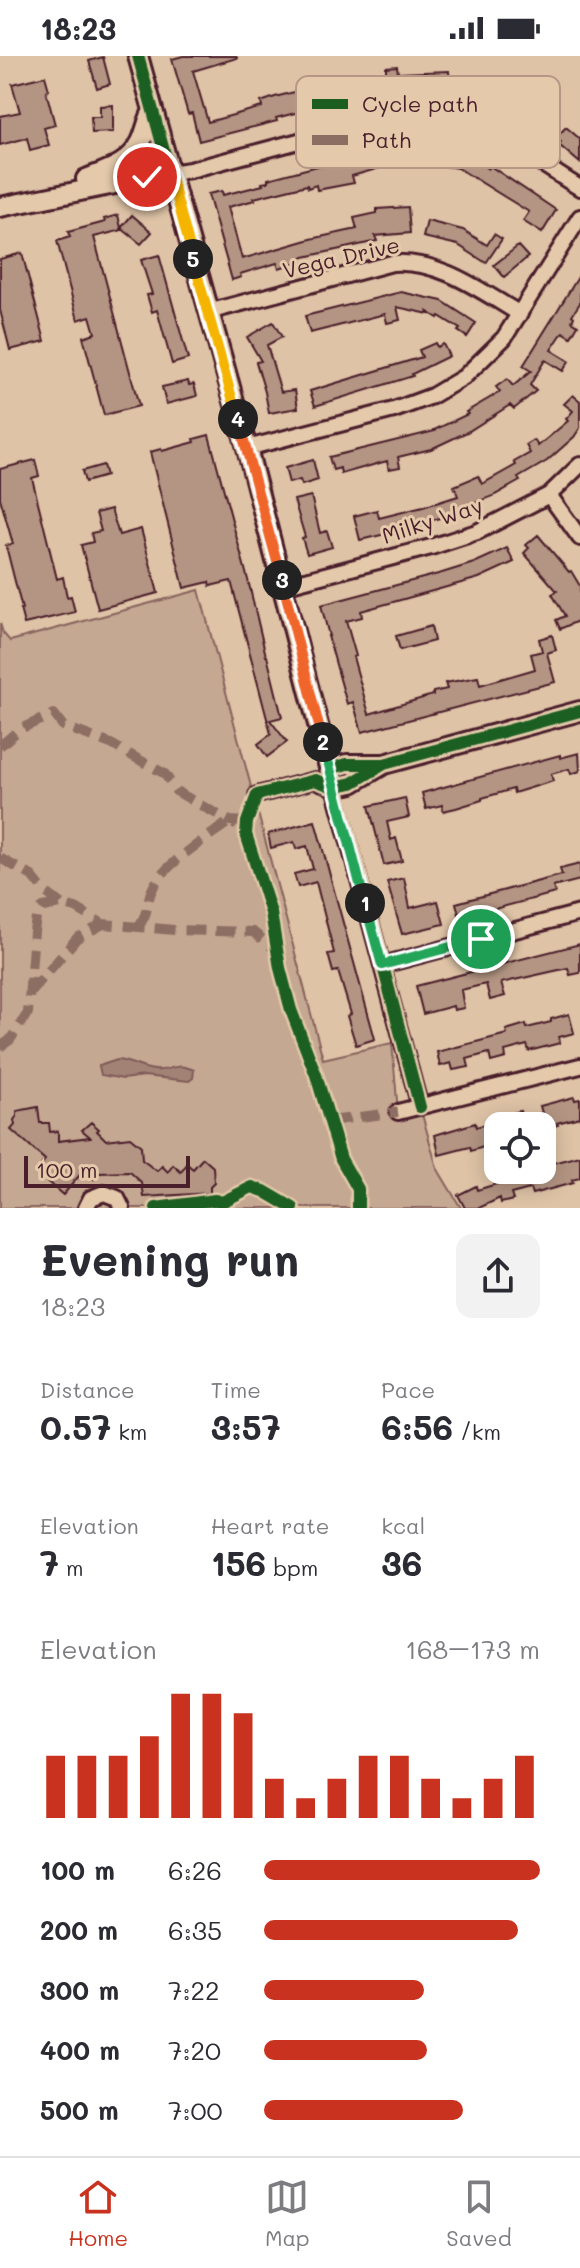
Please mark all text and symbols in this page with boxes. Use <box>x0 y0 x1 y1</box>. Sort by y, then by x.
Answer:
text: 18:23 <box>40 8 116 48</box>
legend <box>296 76 560 168</box>
text: Cycle path <box>362 89 478 118</box>
text: Path <box>362 125 411 154</box>
pin <box>113 143 181 211</box>
icon: check <box>125 155 169 199</box>
street label: Vega Drive <box>280 229 402 285</box>
pin: 5 <box>173 239 213 279</box>
text: 5 <box>187 244 199 273</box>
pin: 4 <box>218 399 258 439</box>
text: 4 <box>231 404 245 433</box>
street label: Milky Way <box>378 490 486 550</box>
pin: 3 <box>262 560 302 600</box>
text: 3 <box>275 565 289 594</box>
pin: 2 <box>303 722 343 762</box>
text: 2 <box>317 727 329 756</box>
pin: 1 <box>345 883 385 923</box>
text: 1 <box>360 888 370 917</box>
pin <box>447 905 515 973</box>
icon: arrive <box>459 917 503 961</box>
map controls <box>484 1112 556 1184</box>
button: locate <box>484 1112 556 1184</box>
scale bar <box>24 1152 190 1188</box>
text: 100 m <box>36 1155 98 1184</box>
text: Evening run <box>40 1230 299 1287</box>
button: share <box>456 1234 540 1318</box>
text: 18:23 <box>40 1289 105 1323</box>
text: Distance <box>40 1375 135 1404</box>
text: Time <box>211 1375 261 1404</box>
text: Pace <box>381 1375 435 1404</box>
text: 0.57 <box>40 1404 111 1449</box>
text: 3:57 <box>211 1404 281 1449</box>
text: 6:56 <box>381 1404 453 1449</box>
text: km <box>111 1417 147 1446</box>
text: /km <box>453 1417 501 1446</box>
text: Elevation <box>40 1511 139 1540</box>
text: Heart rate <box>211 1511 329 1540</box>
text: kcal <box>381 1511 425 1540</box>
text: 7 <box>40 1540 59 1585</box>
text: 156 <box>211 1540 266 1585</box>
text: 36 <box>381 1540 422 1585</box>
text: m <box>59 1553 84 1582</box>
text: bpm <box>266 1553 318 1582</box>
text: Elevation <box>40 1632 157 1666</box>
text: 168–173 m <box>405 1632 540 1666</box>
text: 100 m <box>40 1853 115 1887</box>
text: 6:26 <box>168 1853 222 1887</box>
text: 200 m <box>40 1913 118 1947</box>
text: 6:35 <box>168 1913 222 1947</box>
text: 300 m <box>40 1973 119 2007</box>
text: 7:22 <box>168 1973 219 2007</box>
text: 400 m <box>40 2033 120 2067</box>
text: 7:20 <box>168 2033 221 2067</box>
text: 500 m <box>40 2093 119 2127</box>
text: 7:00 <box>168 2093 223 2127</box>
tab: Home <box>68 2175 128 2252</box>
tab: Map <box>265 2175 310 2252</box>
tab: Saved <box>446 2175 512 2252</box>

